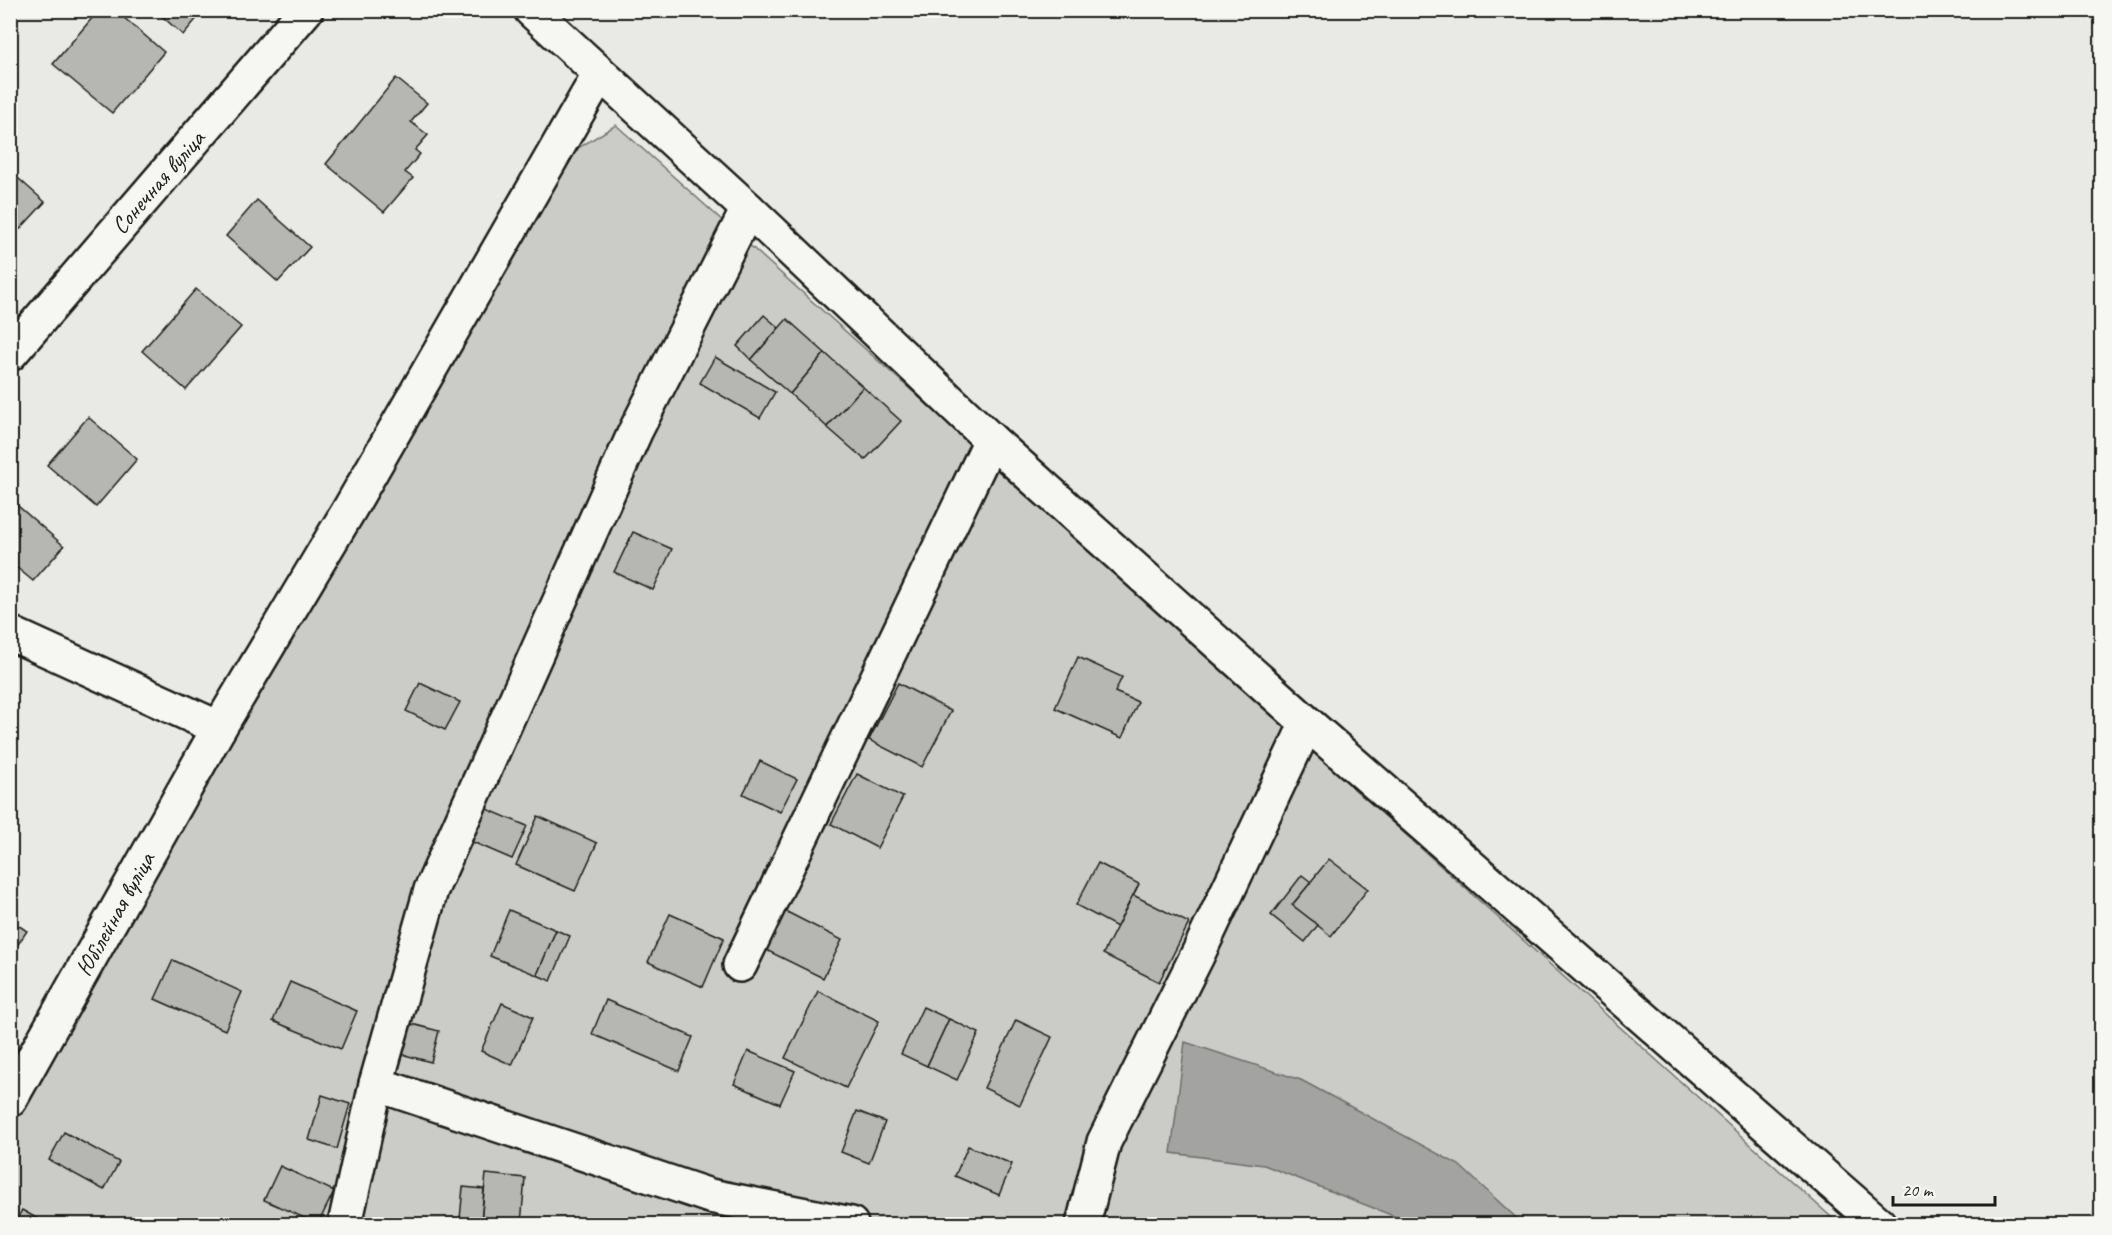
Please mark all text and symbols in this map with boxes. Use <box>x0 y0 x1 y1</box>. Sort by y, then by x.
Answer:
street label: Сонечная вуліца <box>105 123 212 240</box>
street label: Юбілейная вуліца <box>69 846 162 981</box>
scale bar <box>1893 1169 1995 1207</box>
text: 20 m <box>1902 1179 1935 1201</box>

